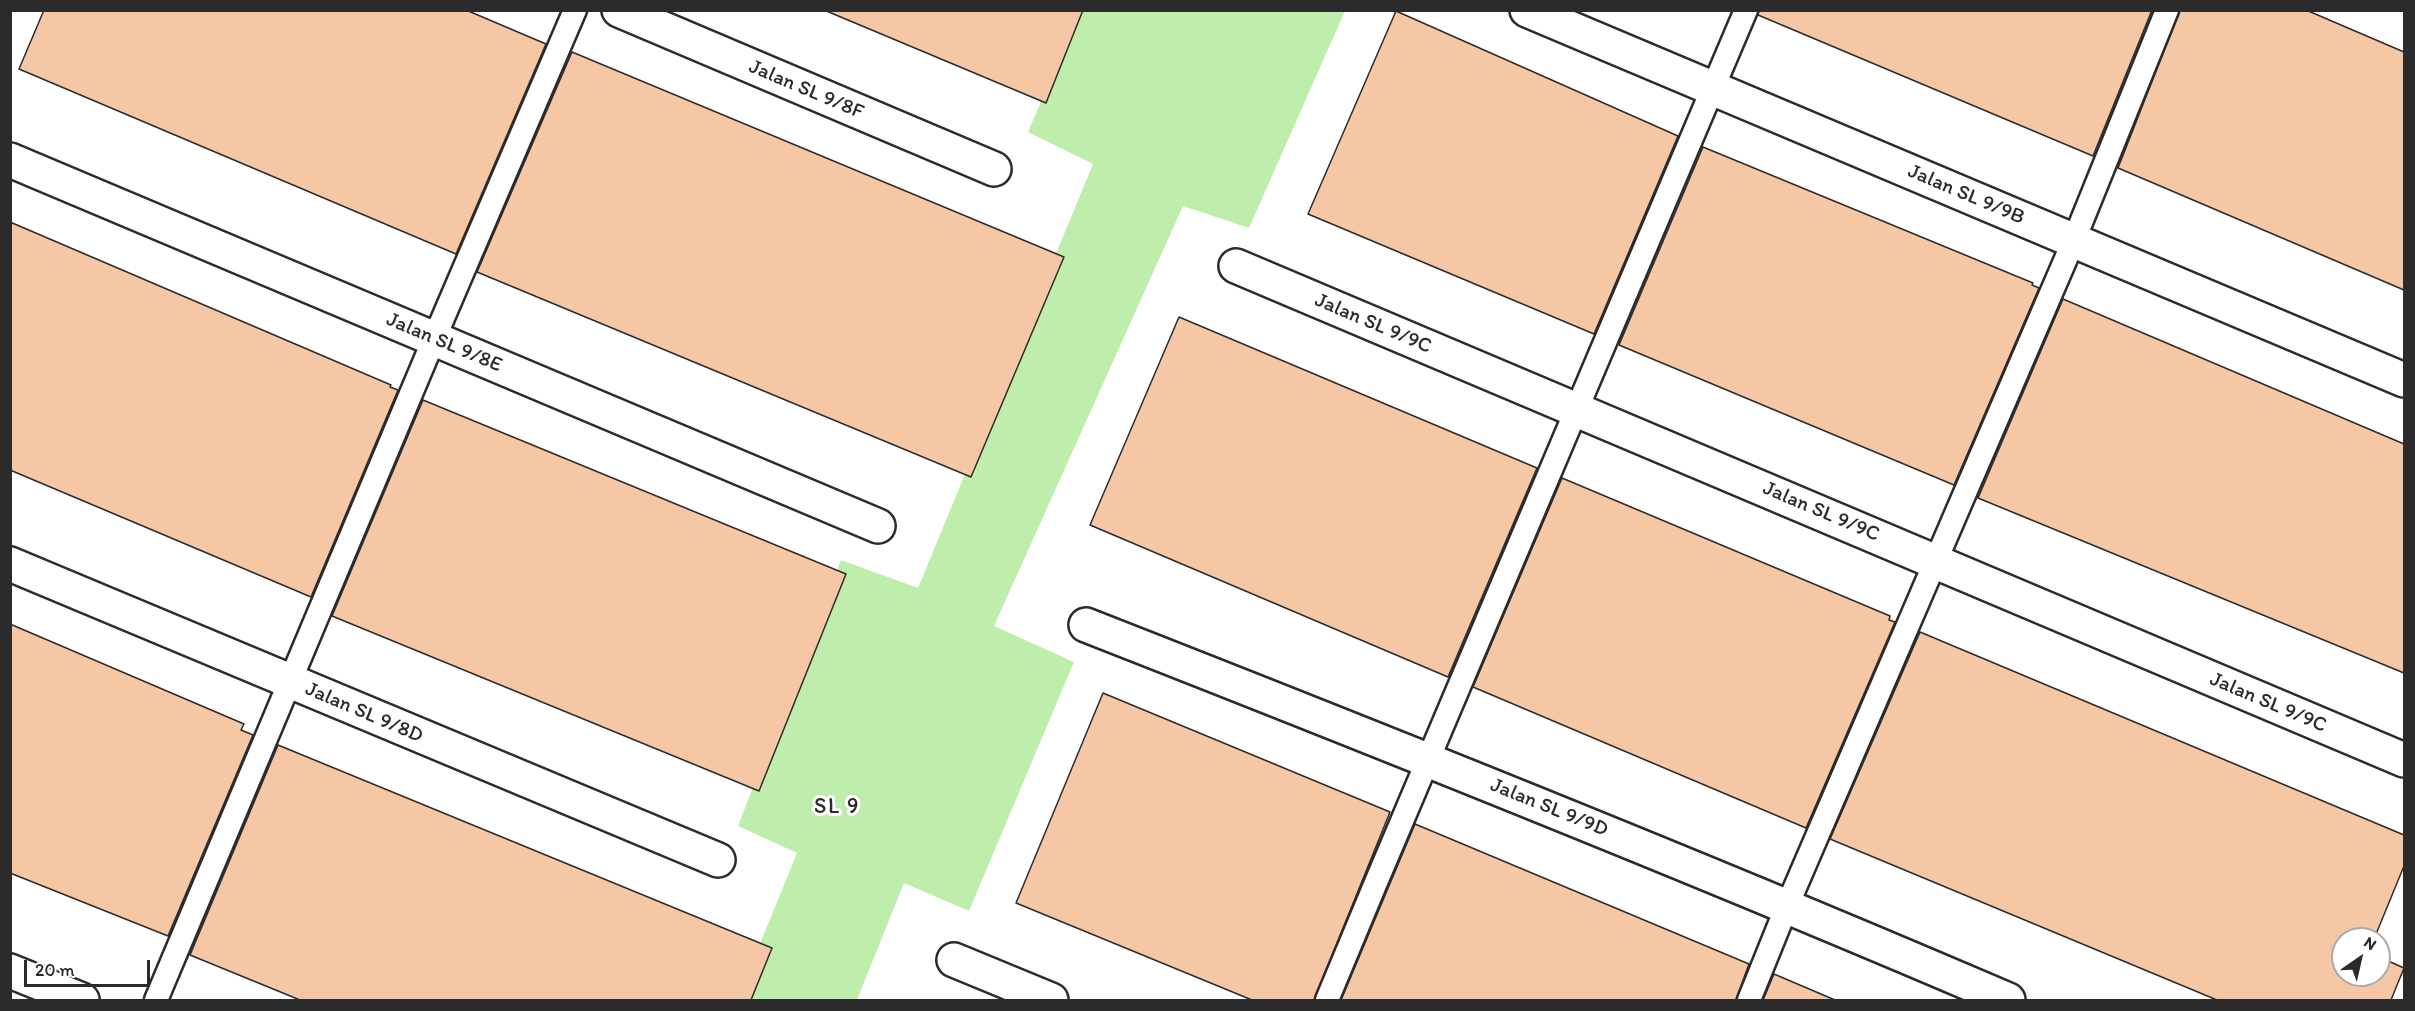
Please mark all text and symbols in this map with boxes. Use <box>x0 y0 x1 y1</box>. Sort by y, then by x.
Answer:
street label: Jalan SL 9/8F <box>745 55 867 125</box>
street label: Jalan SL 9/9B <box>1904 159 2028 231</box>
street label: Jalan SL 9/9C <box>1311 288 1435 360</box>
street label: Jalan SL 9/8E <box>382 307 506 379</box>
street label: Jalan SL 9/9C <box>1759 476 1883 548</box>
street label: Jalan SL 9/9C <box>2206 667 2330 739</box>
street label: Jalan SL 9/8D <box>301 677 427 749</box>
street label: Jalan SL 9/9D <box>1486 773 1612 843</box>
district label: SL 9 <box>814 794 860 820</box>
north arrow <box>2331 927 2391 987</box>
text: N <box>2360 932 2380 954</box>
scale bar <box>27 948 153 986</box>
text: 20 m <box>35 959 75 981</box>

